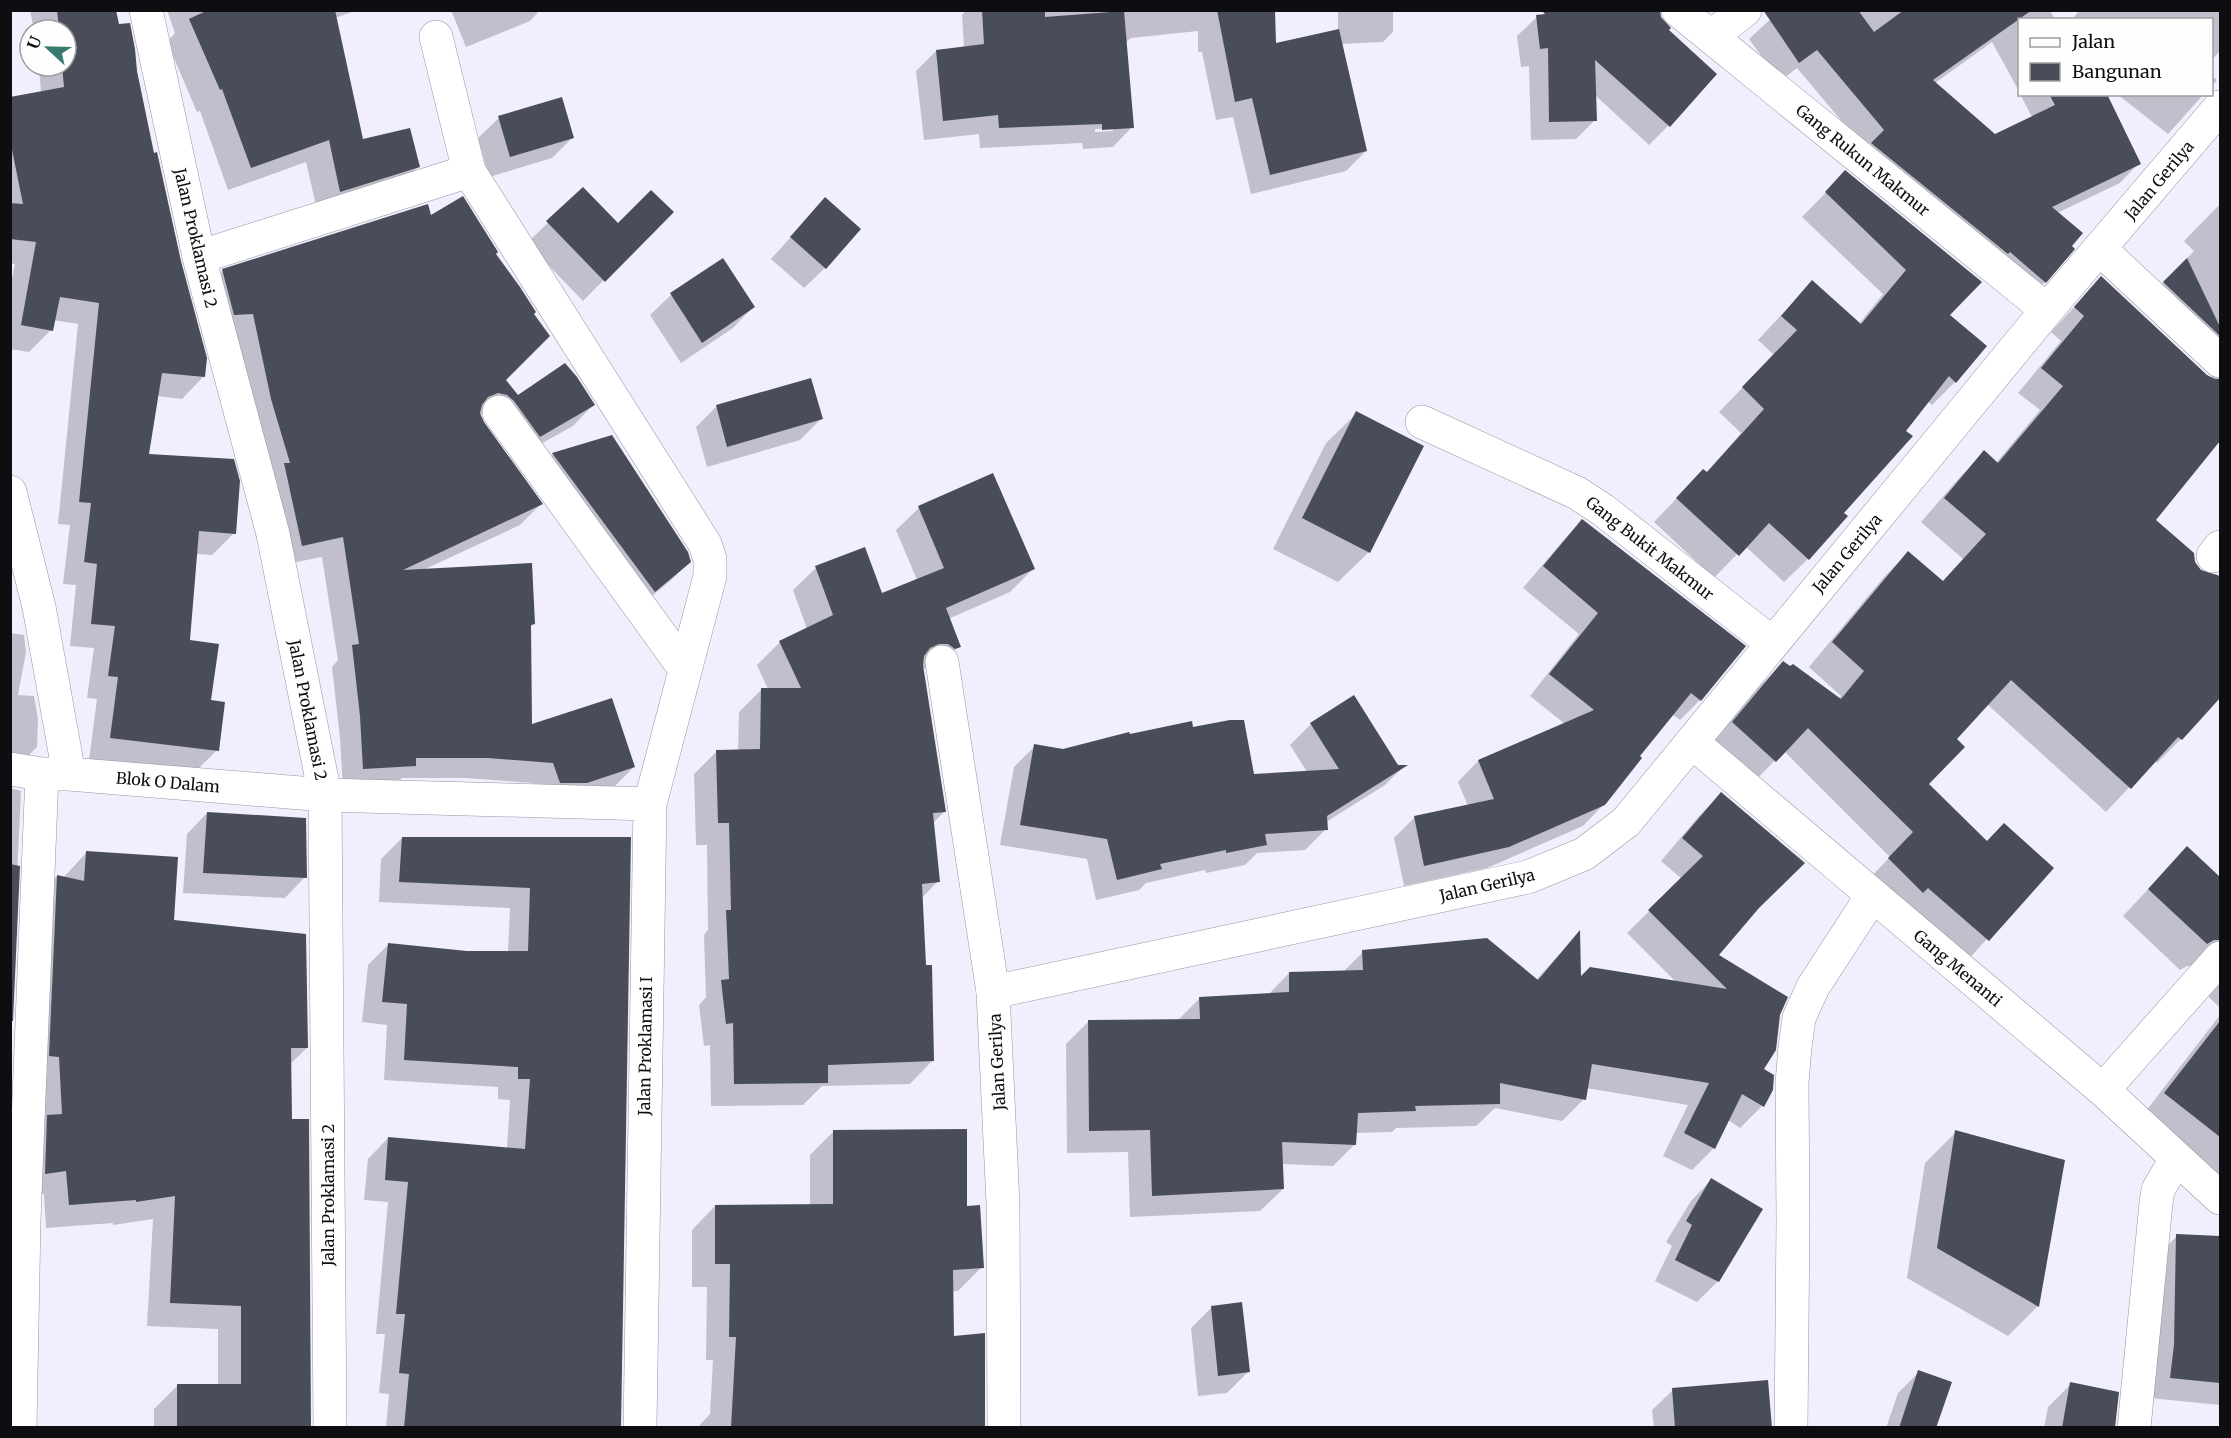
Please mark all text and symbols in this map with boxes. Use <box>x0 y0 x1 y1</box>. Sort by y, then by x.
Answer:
north arrow <box>18 18 78 78</box>
legend <box>2018 18 2213 96</box>
text: Jalan <box>2071 30 2115 53</box>
text: U <box>23 33 46 52</box>
text: Bangunan <box>2072 60 2162 83</box>
street label: Gang Rukun Makmur <box>1792 100 1934 220</box>
street label: Jalan Gerilya <box>2119 136 2198 224</box>
street label: Jalan Proklamasi 2 <box>170 165 222 310</box>
street label: Gang Bukit Makmur <box>1582 492 1718 604</box>
street label: Jalan Gerilya <box>1807 509 1886 597</box>
street label: Jalan Proklamasi 2 <box>284 637 331 782</box>
street label: Blok O Dalam <box>115 767 221 797</box>
street label: Jalan Gerilya <box>1436 864 1537 906</box>
street label: Gang Menanti <box>1910 925 2006 1011</box>
street label: Jalan Proklamasi I <box>634 976 656 1117</box>
street label: Jalan Gerilya <box>984 1013 1010 1112</box>
street label: Jalan Proklamasi 2 <box>318 1124 338 1267</box>

